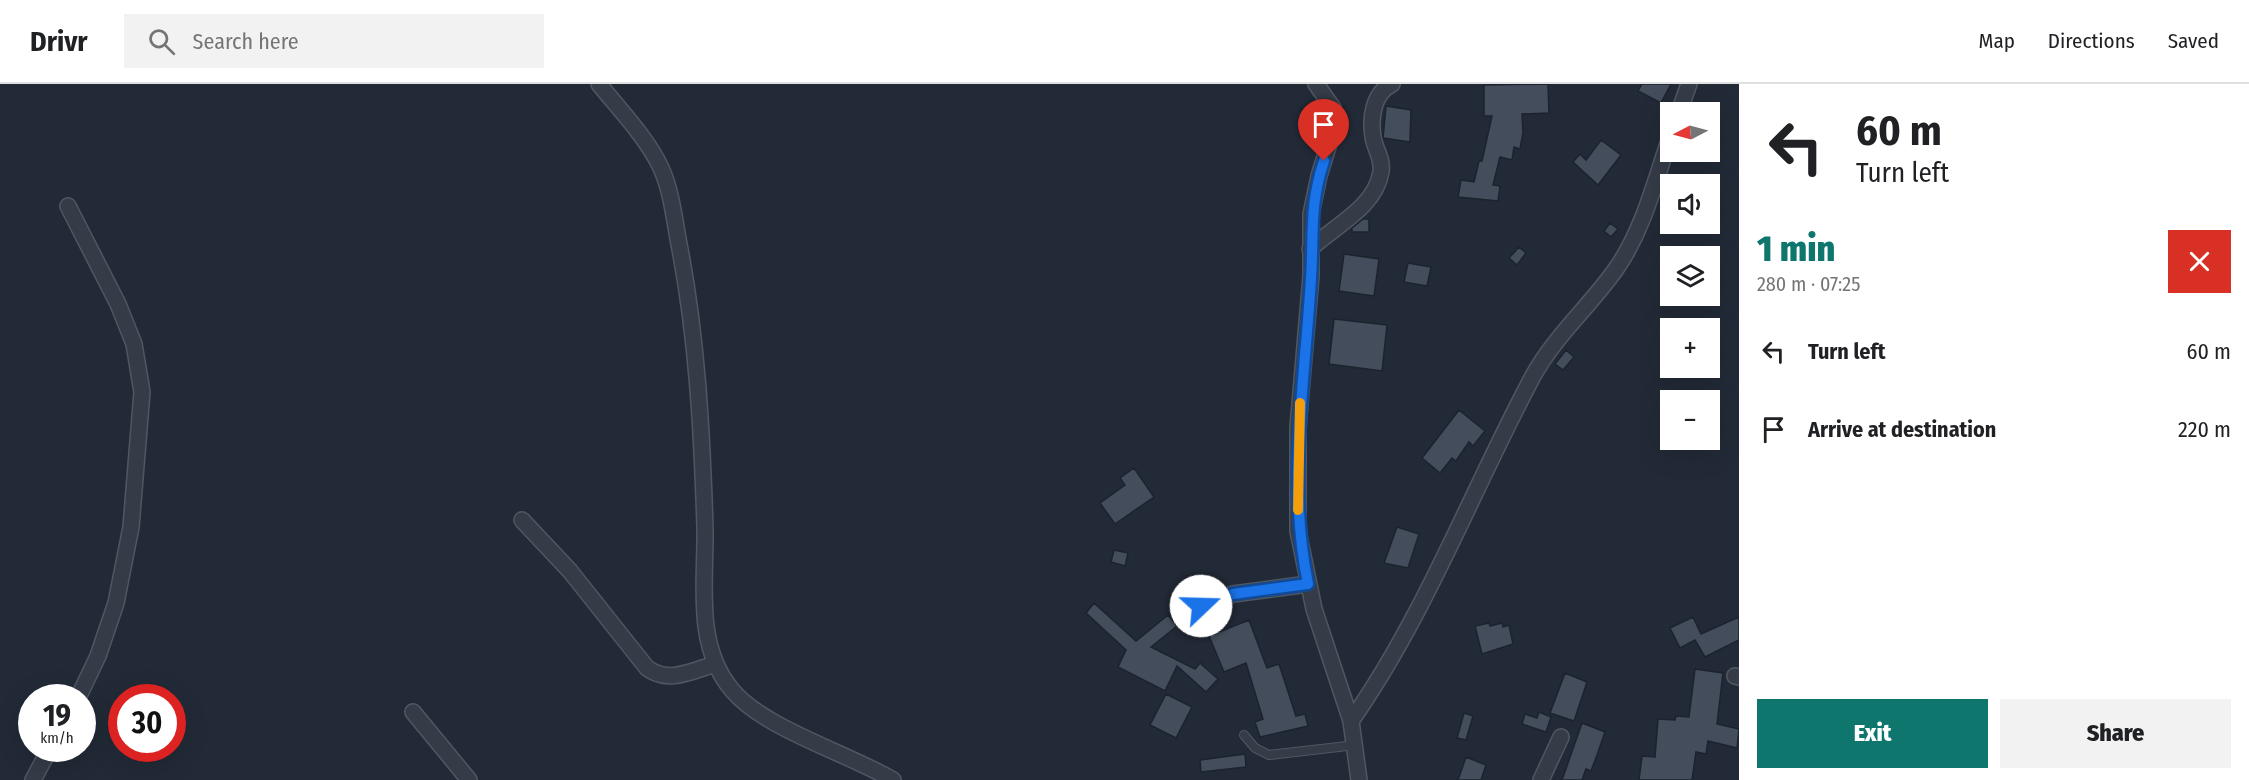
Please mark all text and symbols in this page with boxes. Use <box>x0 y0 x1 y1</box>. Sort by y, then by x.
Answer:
search box <box>124 14 544 68</box>
text: Drivr <box>30 25 88 58</box>
icon: search <box>145 25 178 58</box>
text: Search here <box>193 28 299 55</box>
text: Map <box>1978 28 2015 54</box>
text: Directions <box>2048 28 2135 54</box>
text: Saved <box>2168 28 2219 54</box>
pin <box>1298 99 1349 161</box>
north arrow <box>1660 102 1720 162</box>
map controls <box>1660 102 1720 450</box>
text: 60 m <box>1856 106 1942 156</box>
icon: arrive <box>1307 108 1340 141</box>
icon: left <box>1757 108 1835 186</box>
text: Turn left <box>1856 157 1949 189</box>
button: sound <box>1660 174 1720 234</box>
text: 1 min <box>1757 227 1835 271</box>
button: close <box>2168 230 2231 293</box>
button: layers <box>1660 246 1720 306</box>
text: 280 m · 07:25 <box>1757 272 1860 296</box>
button: + <box>1660 318 1720 378</box>
icon: left <box>1757 335 1790 368</box>
text: Turn left <box>1808 338 1886 365</box>
text: 60 m <box>2187 338 2231 365</box>
button: − <box>1660 390 1720 450</box>
icon: arrive <box>1757 413 1790 446</box>
text: Arrive at destination <box>1808 416 1996 443</box>
text: 220 m <box>2178 416 2231 443</box>
position arrow <box>1169 574 1233 638</box>
speed limit sign: 30 <box>108 684 186 762</box>
text: 19 <box>43 698 71 734</box>
button: Exit <box>1757 699 1988 768</box>
button: Share <box>2000 699 2231 768</box>
text: km/h <box>40 729 74 747</box>

